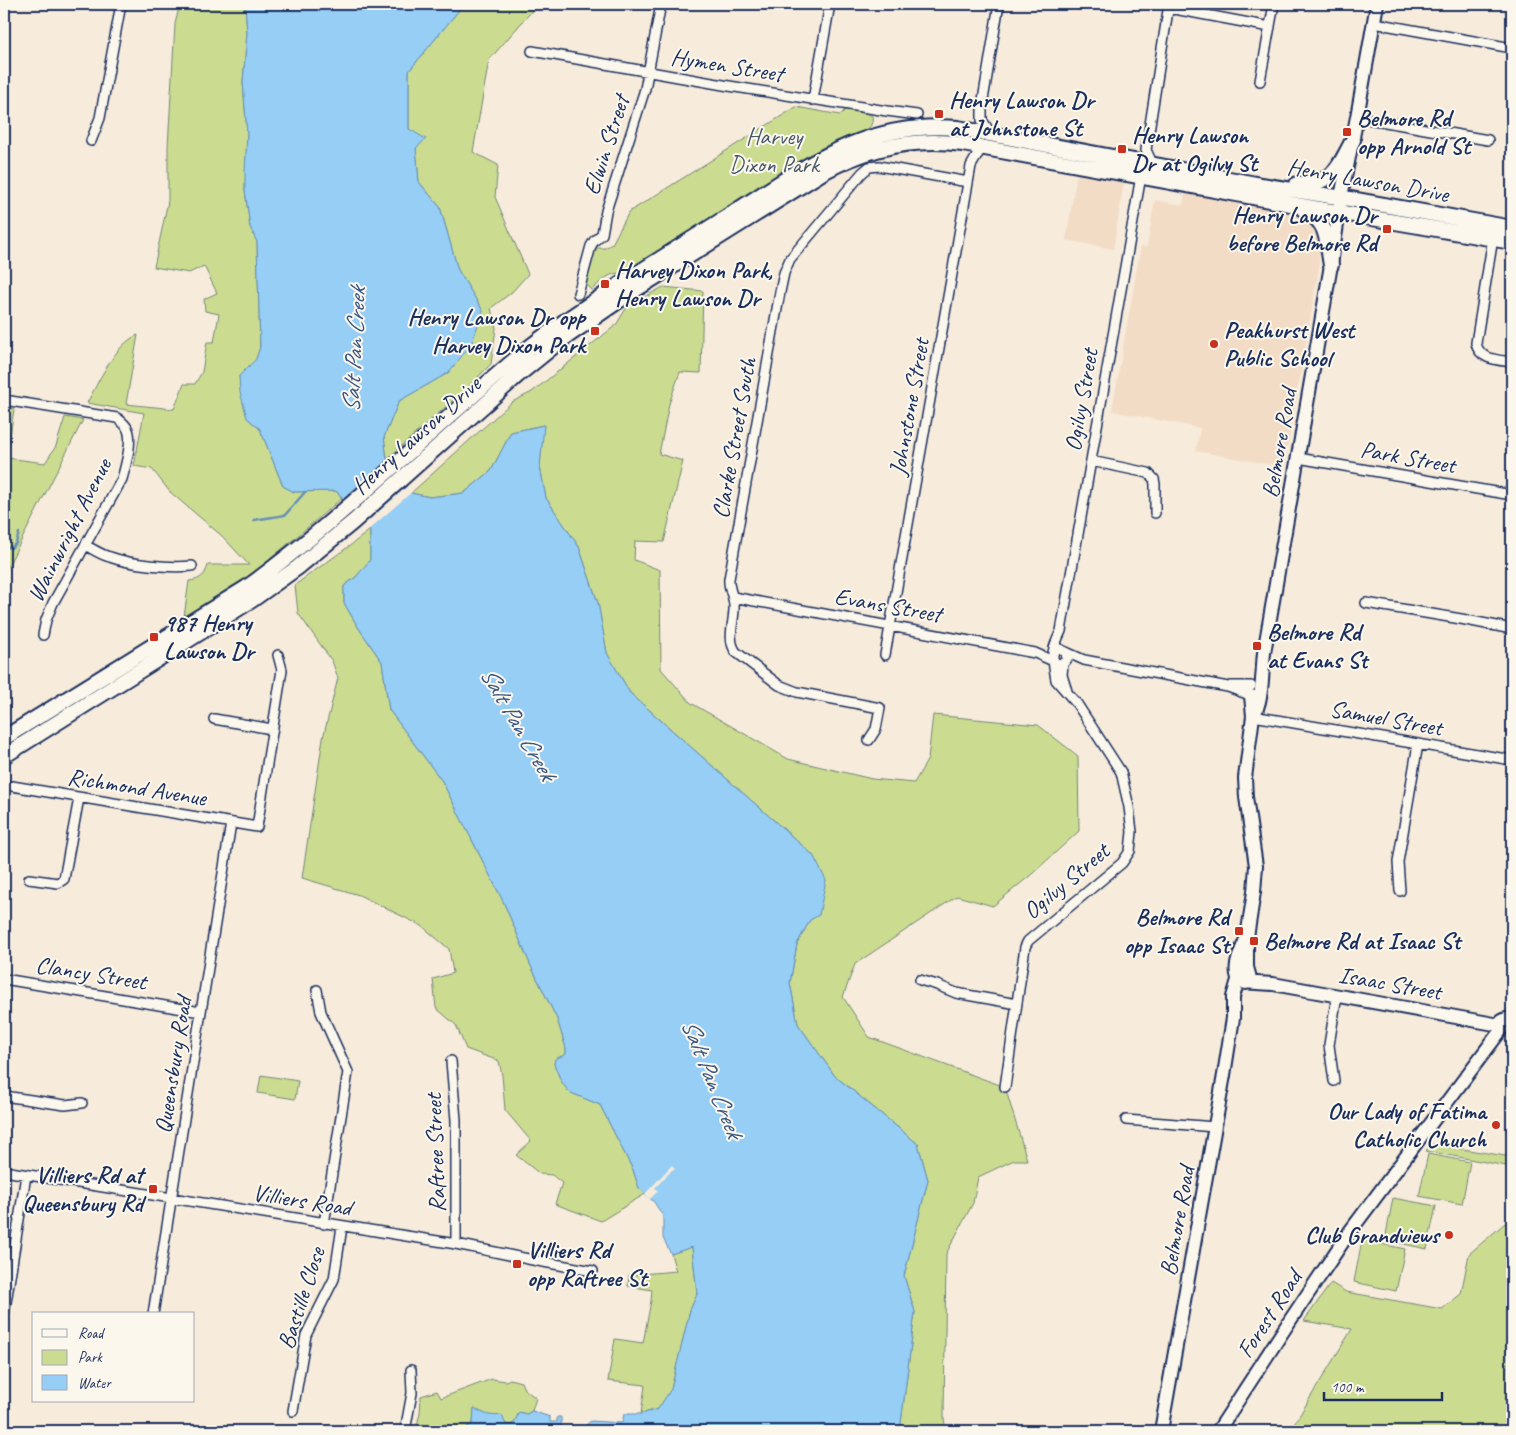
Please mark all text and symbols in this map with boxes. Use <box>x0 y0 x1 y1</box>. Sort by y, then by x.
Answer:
street label: Hymen Street <box>669 41 788 89</box>
place label: Henry Lawson Dr at Johnstone St <box>949 85 1096 143</box>
street label: Elwin Street <box>576 89 637 198</box>
place label: Belmore Rd opp Arnold St <box>1357 103 1473 161</box>
marker: Henry Lawson Dr at Johnstone St <box>933 108 945 120</box>
place label: Henry Lawson Dr at Ogilvy St <box>1132 120 1260 178</box>
park label: Harvey Dixon Park <box>729 121 821 179</box>
marker: Belmore Rd opp Arnold St <box>1341 126 1353 138</box>
marker: Henry Lawson Dr at Ogilvy St <box>1116 143 1128 155</box>
street label: Henry Lawson Drive <box>1285 151 1453 209</box>
place label: Henry Lawson Dr before Belmore Rd <box>1227 200 1381 258</box>
marker: Henry Lawson Dr before Belmore Rd <box>1381 223 1393 235</box>
place label: Harvey Dixon Park, Henry Lawson Dr <box>615 255 773 313</box>
marker: Harvey Dixon Park, Henry Lawson Dr <box>599 278 611 290</box>
water label: Salt Pan Creek <box>335 283 373 414</box>
place label: Henry Lawson Dr opp Harvey Dixon Park <box>408 302 587 360</box>
place label: Peakhurst West Public School <box>1224 315 1357 373</box>
marker: Henry Lawson Dr opp Harvey Dixon Park <box>589 325 601 337</box>
street label: Johnstone Street <box>882 334 936 479</box>
marker: Peakhurst West Public School <box>1208 338 1220 350</box>
street label: Ogilvy Street <box>1057 344 1105 454</box>
street label: Clarke Street South <box>705 354 763 521</box>
street label: Henry Lawson Drive <box>345 368 488 501</box>
street label: Belmore Road <box>1255 383 1304 500</box>
street label: Park Street <box>1358 434 1460 480</box>
street label: Wainwright Avenue <box>20 451 119 607</box>
street label: Evans Street <box>832 581 947 630</box>
place label: 987 Henry Lawson Dr <box>164 608 256 666</box>
place label: Belmore Rd at Evans St <box>1267 617 1370 675</box>
marker: 987 Henry Lawson Dr <box>148 631 160 643</box>
marker: Belmore Rd at Evans St <box>1251 640 1263 652</box>
water label: Salt Pan Creek <box>473 661 565 789</box>
street label: Samuel Street <box>1327 693 1447 743</box>
street label: Richmond Avenue <box>66 761 211 813</box>
street label: Ogilvy Street <box>1017 835 1117 926</box>
place label: Belmore Rd opp Isaac St <box>1124 902 1233 960</box>
marker: Belmore Rd opp Isaac St <box>1233 925 1245 937</box>
place label: Belmore Rd at Isaac St <box>1264 926 1463 956</box>
marker: Belmore Rd at Isaac St <box>1248 935 1260 947</box>
street label: Clancy Street <box>34 949 150 997</box>
street label: Isaac Street <box>1336 959 1446 1007</box>
street label: Queensbury Road <box>147 991 199 1135</box>
water label: Salt Pan Creek <box>674 1014 752 1146</box>
street label: Raftree Street <box>418 1091 452 1213</box>
place label: Our Lady of Fatima Catholic Church <box>1328 1096 1488 1154</box>
marker: Our Lady of Fatima Catholic Church <box>1490 1119 1502 1131</box>
place label: Villiers Rd at Queensbury Rd <box>22 1160 147 1218</box>
street label: Belmore Road <box>1153 1161 1202 1278</box>
street label: Villiers Road <box>251 1177 357 1223</box>
marker: Villiers Rd at Queensbury Rd <box>147 1183 159 1195</box>
place label: Club Grandviews <box>1305 1220 1442 1250</box>
marker: Club Grandviews <box>1443 1229 1455 1241</box>
place label: Villiers Rd opp Raftree St <box>527 1235 650 1293</box>
street label: Bastille Close <box>270 1241 332 1353</box>
marker: Villiers Rd opp Raftree St <box>511 1258 523 1270</box>
street label: Forest Road <box>1230 1262 1310 1363</box>
legend <box>32 1312 195 1402</box>
text: Road <box>78 1324 105 1343</box>
text: Park <box>78 1348 103 1367</box>
scale bar <box>1324 1370 1441 1402</box>
text: Water <box>78 1374 112 1393</box>
text: 100 m <box>1331 1378 1365 1397</box>

